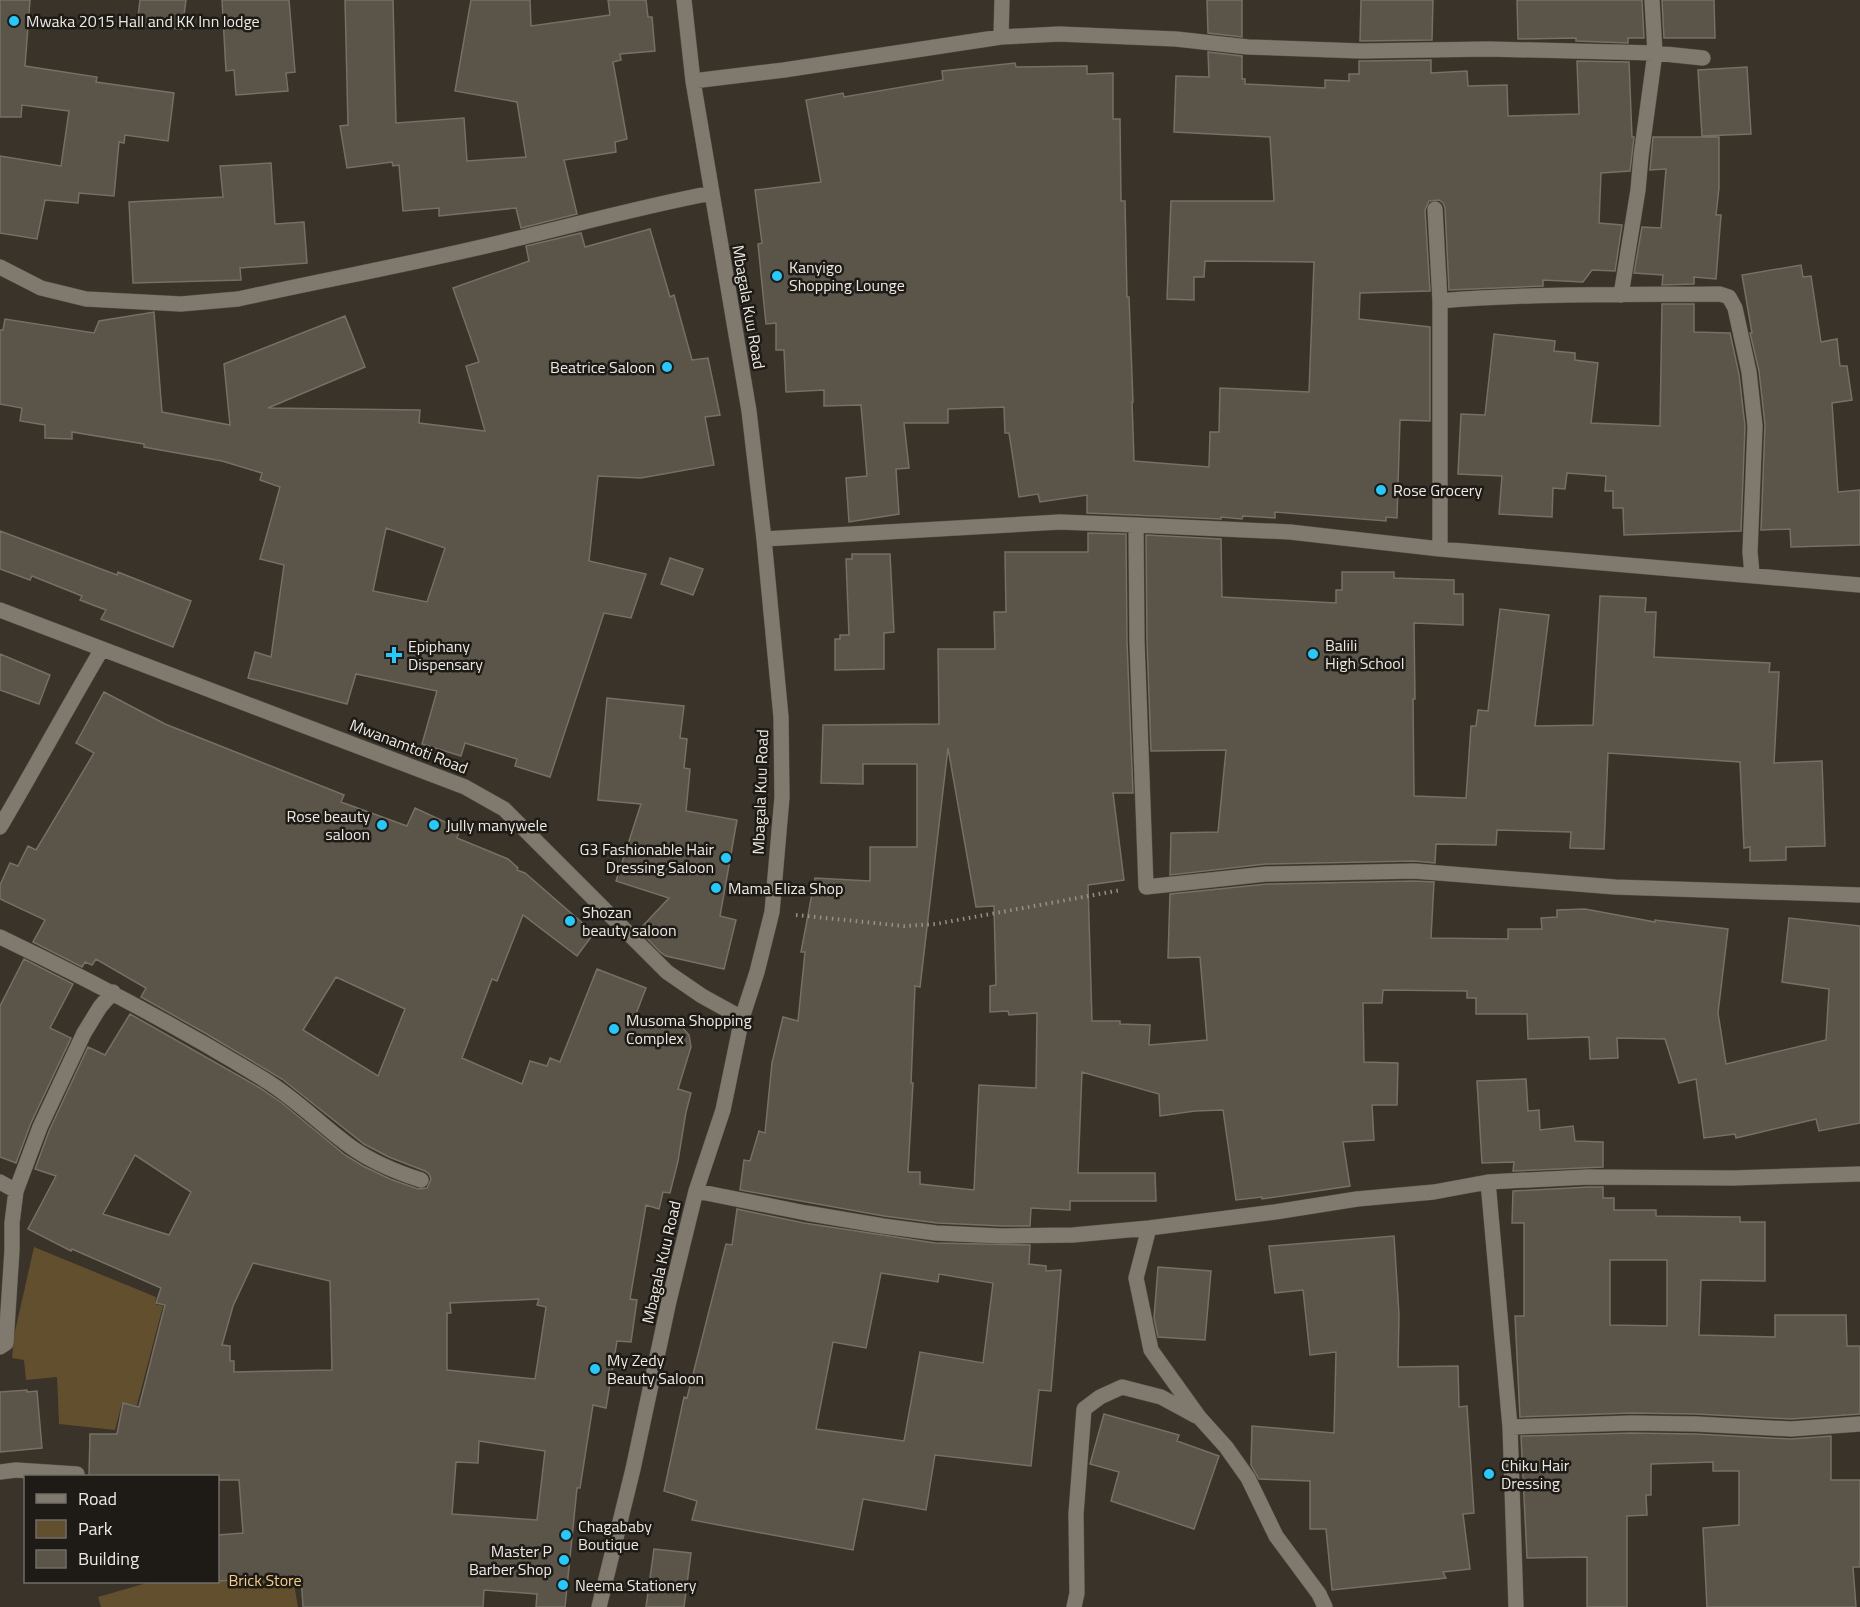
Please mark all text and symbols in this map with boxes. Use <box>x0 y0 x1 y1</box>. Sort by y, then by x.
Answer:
place label: Mwaka 2015 Hall and KK Inn lodge <box>26 9 260 33</box>
marker: Mwaka 2015 Hall and KK Inn lodge <box>7 14 21 28</box>
street label: Mbagala Kuu Road <box>726 243 772 371</box>
place label: Kanyigo Shopping Lounge <box>789 255 905 297</box>
marker: Kanyigo Shopping Lounge <box>770 269 784 283</box>
place label: Beatrice Saloon <box>550 355 655 379</box>
marker: Beatrice Saloon <box>660 360 674 374</box>
place label: Rose Grocery <box>1393 478 1482 502</box>
marker: Rose Grocery <box>1374 483 1388 497</box>
place label: Balili High School <box>1325 633 1404 675</box>
place label: Epiphany Dispensary <box>408 634 483 676</box>
marker: Epiphany Dispensary <box>385 646 403 664</box>
marker: Balili High School <box>1306 647 1320 661</box>
street label: Mwanamtoti Road <box>346 712 472 780</box>
street label: Mbagala Kuu Road <box>746 729 774 855</box>
place label: Rose beauty saloon <box>286 804 370 846</box>
place label: Jully manywele <box>446 813 547 837</box>
marker: Rose beauty saloon <box>375 818 389 832</box>
marker: Jully manywele <box>427 818 441 832</box>
place label: G3 Fashionable Hair Dressing Saloon <box>580 837 714 879</box>
marker: G3 Fashionable Hair Dressing Saloon <box>719 851 733 865</box>
place label: Mama Eliza Shop <box>728 876 843 900</box>
marker: Mama Eliza Shop <box>709 881 723 895</box>
place label: Shozan beauty saloon <box>582 900 677 942</box>
marker: Shozan beauty saloon <box>563 914 577 928</box>
place label: Musoma Shopping Complex <box>626 1008 752 1050</box>
marker: Musoma Shopping Complex <box>607 1022 621 1036</box>
street label: Mbagala Kuu Road <box>635 1198 687 1326</box>
place label: My Zedy Beauty Saloon <box>607 1348 704 1390</box>
marker: My Zedy Beauty Saloon <box>588 1362 602 1376</box>
place label: Chiku Hair Dressing <box>1501 1453 1570 1495</box>
marker: Chiku Hair Dressing <box>1482 1467 1496 1481</box>
legend <box>24 1475 219 1583</box>
text: Road <box>78 1485 117 1512</box>
place label: Chagababy Boutique <box>578 1514 652 1556</box>
text: Park <box>78 1515 113 1542</box>
marker: Chagababy Boutique <box>559 1528 573 1542</box>
place label: Master P Barber Shop <box>469 1539 552 1581</box>
text: Building <box>78 1545 139 1572</box>
marker: Master P Barber Shop <box>557 1553 571 1567</box>
park label: Brick Store <box>228 1568 302 1592</box>
place label: Neema Stationery <box>575 1573 697 1597</box>
marker: Neema Stationery <box>556 1578 570 1592</box>

